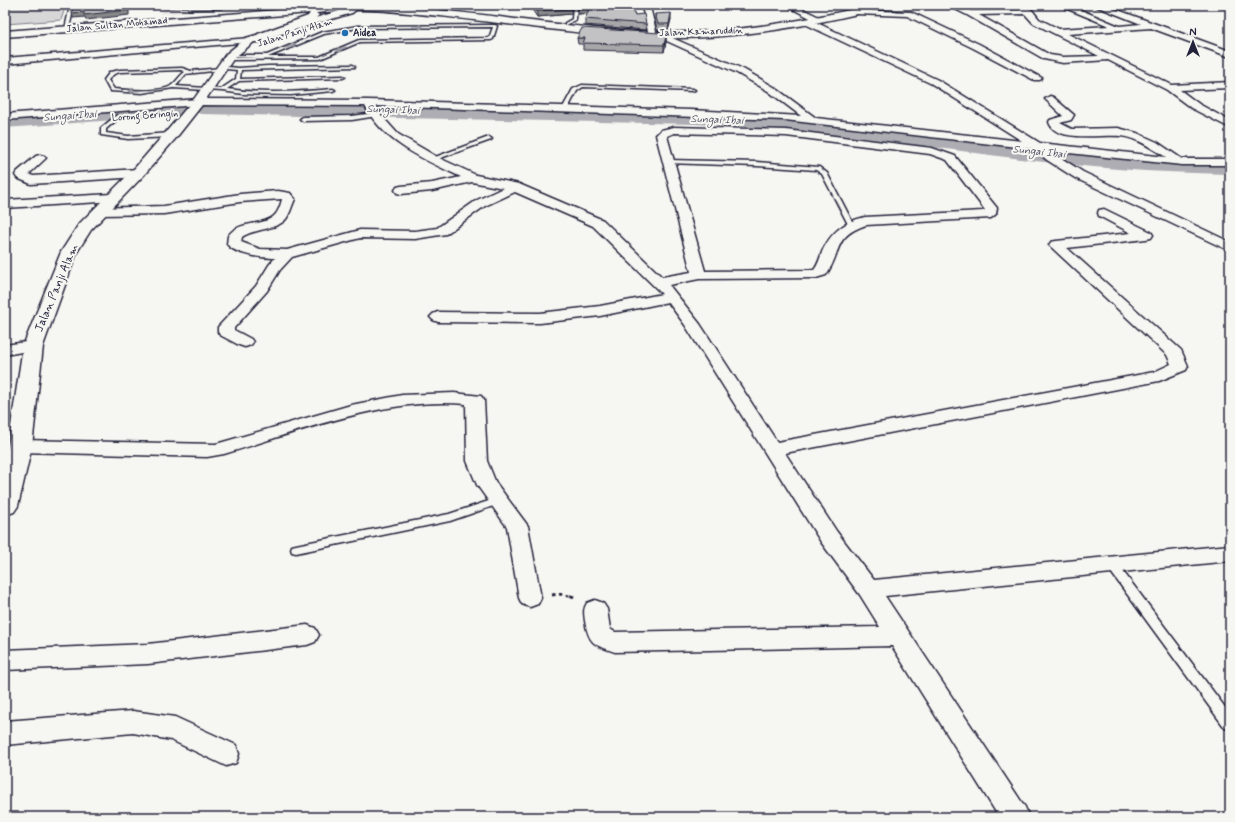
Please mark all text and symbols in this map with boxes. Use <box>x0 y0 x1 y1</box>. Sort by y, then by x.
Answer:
street label: Jalan Sultan Mohamad <box>66 14 168 36</box>
street label: Jalan Panji Alam <box>256 15 335 51</box>
north arrow <box>1173 22 1213 62</box>
one-way arrow <box>412 24 425 30</box>
street label: Jalan Kamaruddin <box>659 24 743 40</box>
text: N <box>1189 26 1197 40</box>
place label: Aidea <box>353 27 376 40</box>
marker: Aidea <box>340 28 350 38</box>
one-way arrow <box>286 43 297 49</box>
one-way arrow <box>335 46 346 52</box>
one-way arrow <box>127 88 140 94</box>
water label: Sungai Ibai <box>366 102 421 119</box>
water label: Sungai Ibai <box>43 107 98 126</box>
street label: Lorong Beringin <box>111 107 179 127</box>
water label: Sungai Ibai <box>690 112 745 129</box>
water label: Sungai Ibai <box>1012 142 1067 163</box>
street label: Jalan Panji Alam <box>31 242 83 334</box>

